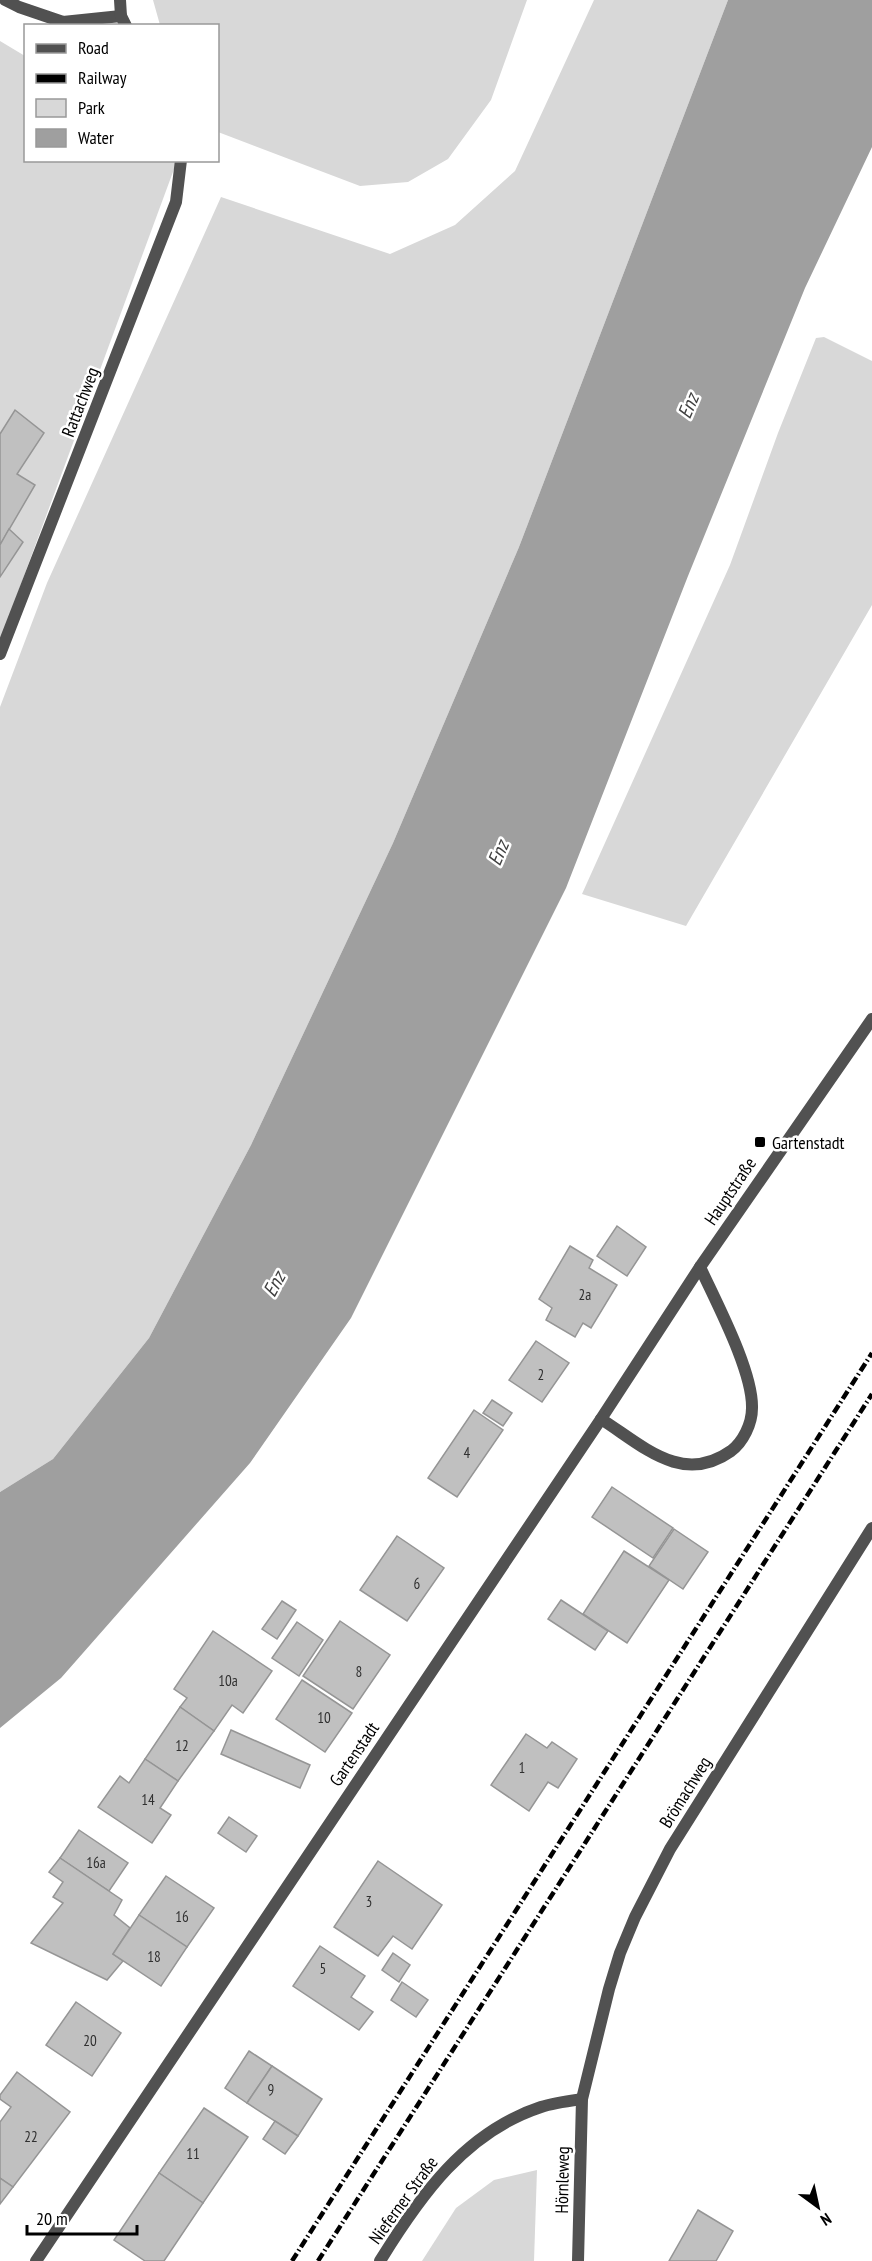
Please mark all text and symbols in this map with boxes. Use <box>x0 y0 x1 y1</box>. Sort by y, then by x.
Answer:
legend <box>24 24 219 162</box>
text: Road <box>78 36 109 59</box>
text: Railway <box>78 66 127 89</box>
text: Park <box>78 96 105 119</box>
text: Water <box>78 126 114 149</box>
street label: Rattachweg <box>56 364 104 440</box>
water label: Enz <box>671 388 705 422</box>
water label: Enz <box>481 835 515 869</box>
place label: Gartenstadt <box>772 1131 845 1154</box>
marker: Gartenstadt <box>753 1135 767 1149</box>
street label: Hauptstraße <box>699 1153 761 1229</box>
water label: Enz <box>257 1265 292 1301</box>
house number: 2a <box>579 1285 591 1304</box>
house number: 2 <box>538 1365 544 1384</box>
house number: 4 <box>464 1443 471 1462</box>
house number: 6 <box>414 1574 421 1593</box>
house number: 8 <box>356 1662 362 1681</box>
house number: 10a <box>218 1671 238 1690</box>
house number: 10 <box>317 1708 331 1727</box>
street label: Gartenstadt <box>324 1717 384 1791</box>
house number: 12 <box>175 1736 189 1755</box>
street label: Brömachweg <box>654 1752 716 1832</box>
house number: 1 <box>519 1758 525 1777</box>
house number: 14 <box>141 1790 155 1809</box>
house number: 16a <box>86 1853 106 1872</box>
house number: 3 <box>366 1892 372 1911</box>
house number: 16 <box>175 1907 189 1926</box>
house number: 18 <box>147 1947 161 1966</box>
house number: 5 <box>320 1959 326 1978</box>
house number: 20 <box>83 2031 97 2050</box>
house number: 9 <box>268 2080 274 2099</box>
house number: 22 <box>24 2127 38 2146</box>
house number: 11 <box>186 2144 200 2163</box>
street label: Hörnleweg <box>550 2146 574 2214</box>
street label: Nieferner Straße <box>363 2152 443 2248</box>
north arrow <box>788 2177 848 2237</box>
scale bar <box>27 2198 136 2236</box>
text: 20 m <box>36 2207 68 2230</box>
text: N <box>817 2209 835 2230</box>

